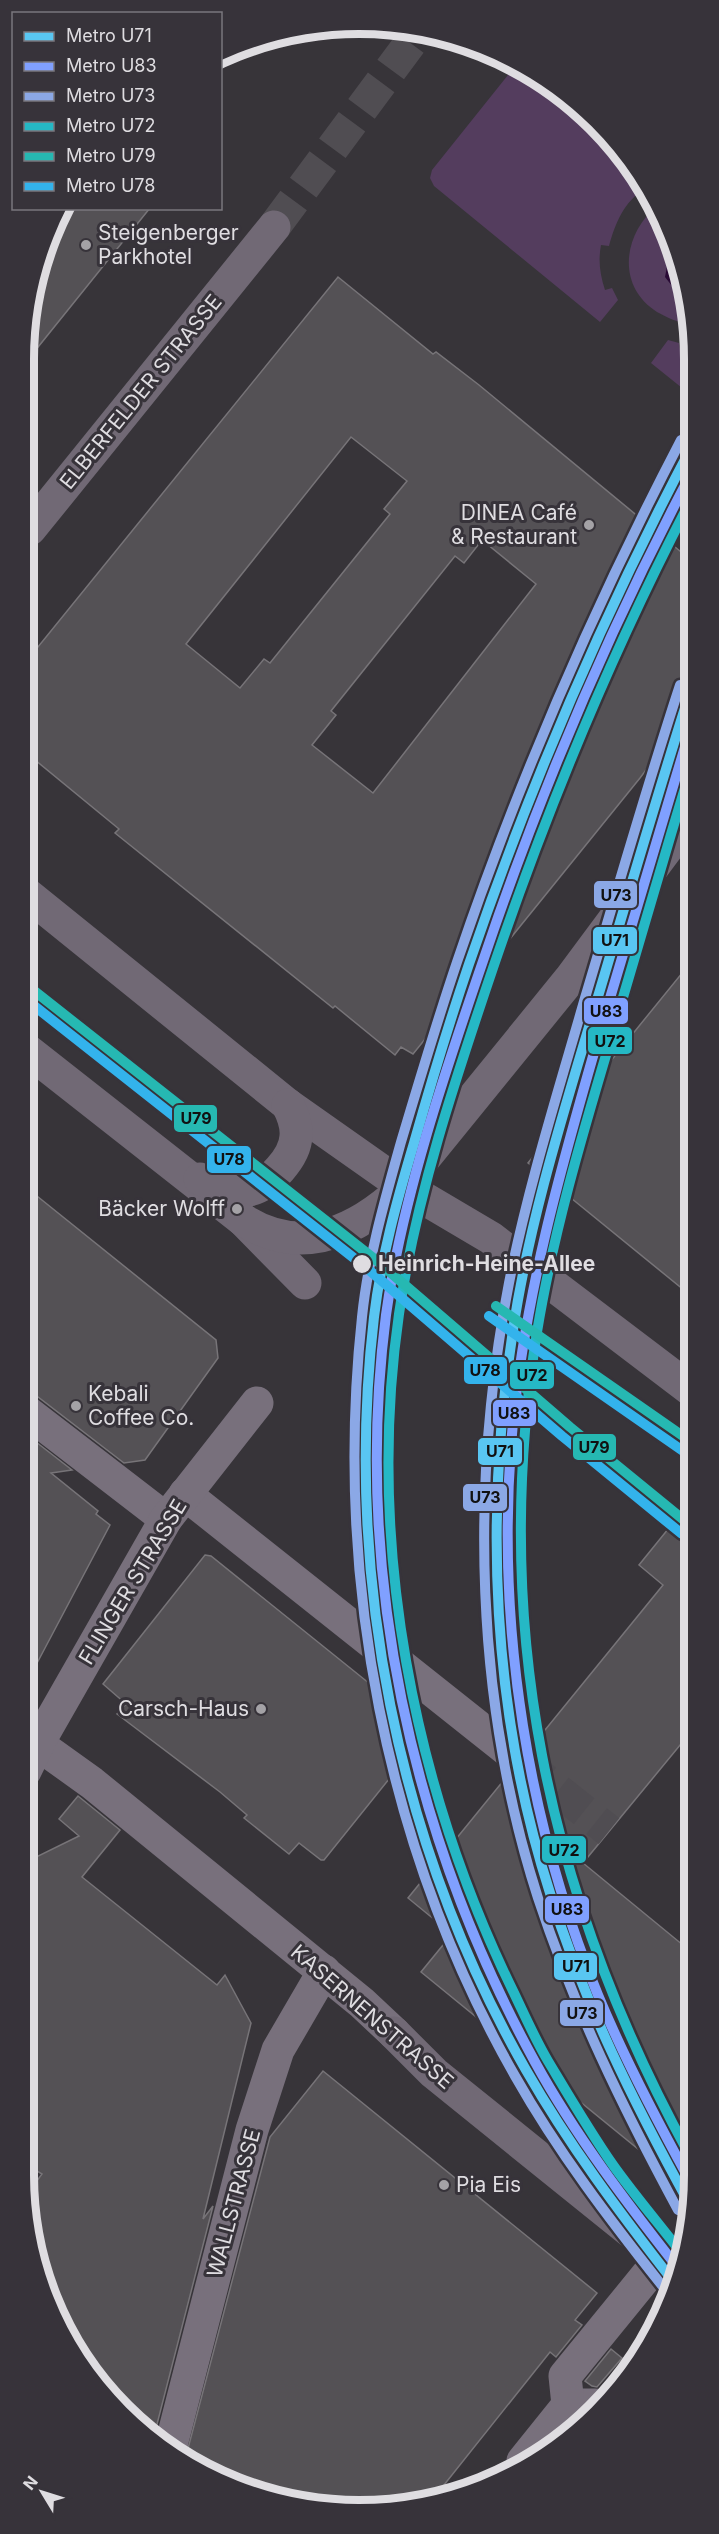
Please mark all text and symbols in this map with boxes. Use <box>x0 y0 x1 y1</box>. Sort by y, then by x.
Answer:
legend <box>12 12 222 210</box>
text: Metro U71 <box>66 25 152 46</box>
text: Metro U83 <box>66 55 157 76</box>
text: Metro U73 <box>66 85 155 106</box>
text: Metro U72 <box>66 115 156 136</box>
text: Metro U79 <box>66 145 156 166</box>
text: Metro U78 <box>66 175 155 196</box>
place label: Steigenberger Parkhotel <box>98 220 239 269</box>
marker: Steigenberger Parkhotel <box>79 238 93 252</box>
street label: ELBERFELDER STRASSE <box>54 289 227 494</box>
place label: DINEA Café & Restaurant <box>451 500 577 549</box>
marker: DINEA Café & Restaurant <box>582 518 596 532</box>
line badge: U73 <box>593 880 638 909</box>
text: U73 <box>600 885 632 905</box>
line badge: U71 <box>592 926 638 955</box>
text: U71 <box>601 930 629 950</box>
line badge: U83 <box>583 997 629 1025</box>
text: U83 <box>590 1001 622 1021</box>
line badge: U72 <box>587 1026 633 1055</box>
text: U72 <box>594 1031 626 1051</box>
line badge: U79 <box>173 1104 218 1133</box>
text: U79 <box>180 1108 212 1128</box>
line badge: U78 <box>206 1145 252 1174</box>
text: U78 <box>213 1149 245 1169</box>
place label: Bäcker Wolff <box>98 1196 225 1221</box>
marker: Bäcker Wolff <box>230 1202 244 1216</box>
place label: Heinrich-Heine-Allee <box>378 1251 595 1276</box>
marker: Heinrich-Heine-Allee <box>351 1253 373 1275</box>
line badge: U78 <box>463 1356 508 1385</box>
text: U78 <box>469 1360 501 1380</box>
line badge: U72 <box>509 1361 555 1390</box>
text: U72 <box>516 1365 548 1385</box>
place label: Kebali Coffee Co. <box>88 1381 194 1430</box>
marker: Kebali Coffee Co. <box>69 1399 83 1413</box>
line badge: U83 <box>492 1399 537 1427</box>
text: U83 <box>498 1403 530 1423</box>
line badge: U79 <box>572 1433 617 1461</box>
line badge: U71 <box>477 1437 523 1466</box>
text: U79 <box>578 1437 610 1457</box>
text: U71 <box>486 1441 514 1461</box>
line badge: U73 <box>462 1483 508 1512</box>
text: U73 <box>469 1487 501 1507</box>
street label: FLINGER STRASSE <box>73 1495 192 1669</box>
place label: Carsch-Haus <box>118 1696 249 1721</box>
marker: Carsch-Haus <box>254 1702 268 1716</box>
line badge: U72 <box>541 1835 587 1864</box>
text: U72 <box>548 1840 580 1860</box>
line badge: U83 <box>544 1895 590 1924</box>
text: U83 <box>551 1899 583 1919</box>
street label: KASERNENSTRASSE <box>286 1939 459 2094</box>
line badge: U71 <box>553 1952 598 1981</box>
text: U71 <box>562 1956 590 1976</box>
line badge: U73 <box>559 1999 604 2027</box>
text: U73 <box>566 2003 598 2023</box>
street label: WALLSTRASSE <box>202 2126 265 2280</box>
place label: Pia Eis <box>456 2172 521 2197</box>
marker: Pia Eis <box>437 2178 451 2192</box>
north arrow <box>12 2462 72 2522</box>
text: N <box>19 2472 42 2494</box>

